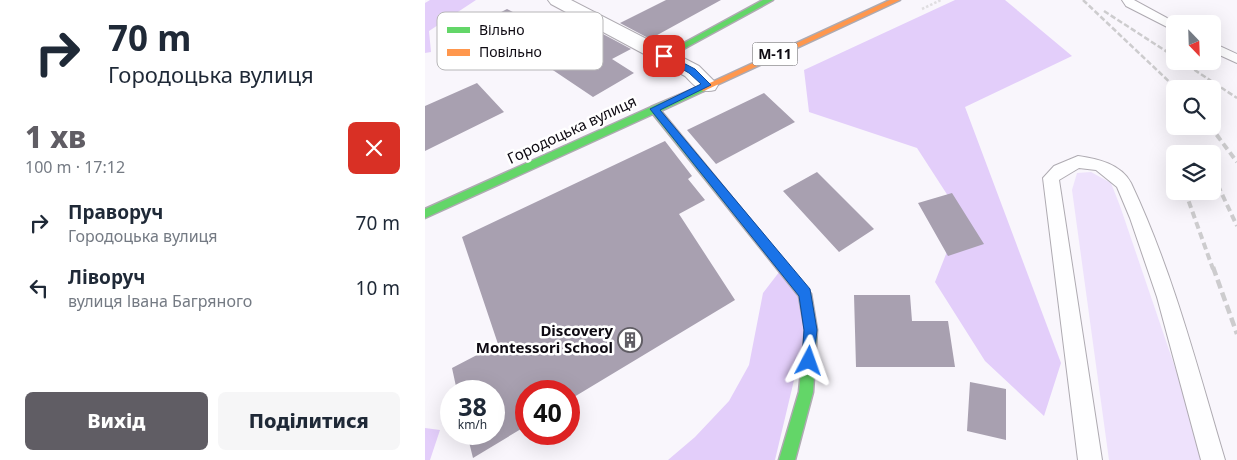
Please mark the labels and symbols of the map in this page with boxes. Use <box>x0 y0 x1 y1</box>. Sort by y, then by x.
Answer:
legend <box>437 12 603 70</box>
north arrow <box>1166 15 1221 70</box>
text: Вільно <box>479 20 524 39</box>
pin <box>643 35 685 77</box>
text: Повільно <box>479 42 542 61</box>
road number: М-11 <box>753 42 797 66</box>
street label: Городоцька вулиця <box>504 90 639 168</box>
place label: Discovery Montessori School <box>476 320 613 357</box>
building icon: Discovery Montessori School <box>617 327 643 353</box>
position arrow <box>782 334 834 386</box>
speed limit sign: 40 <box>515 380 580 445</box>

